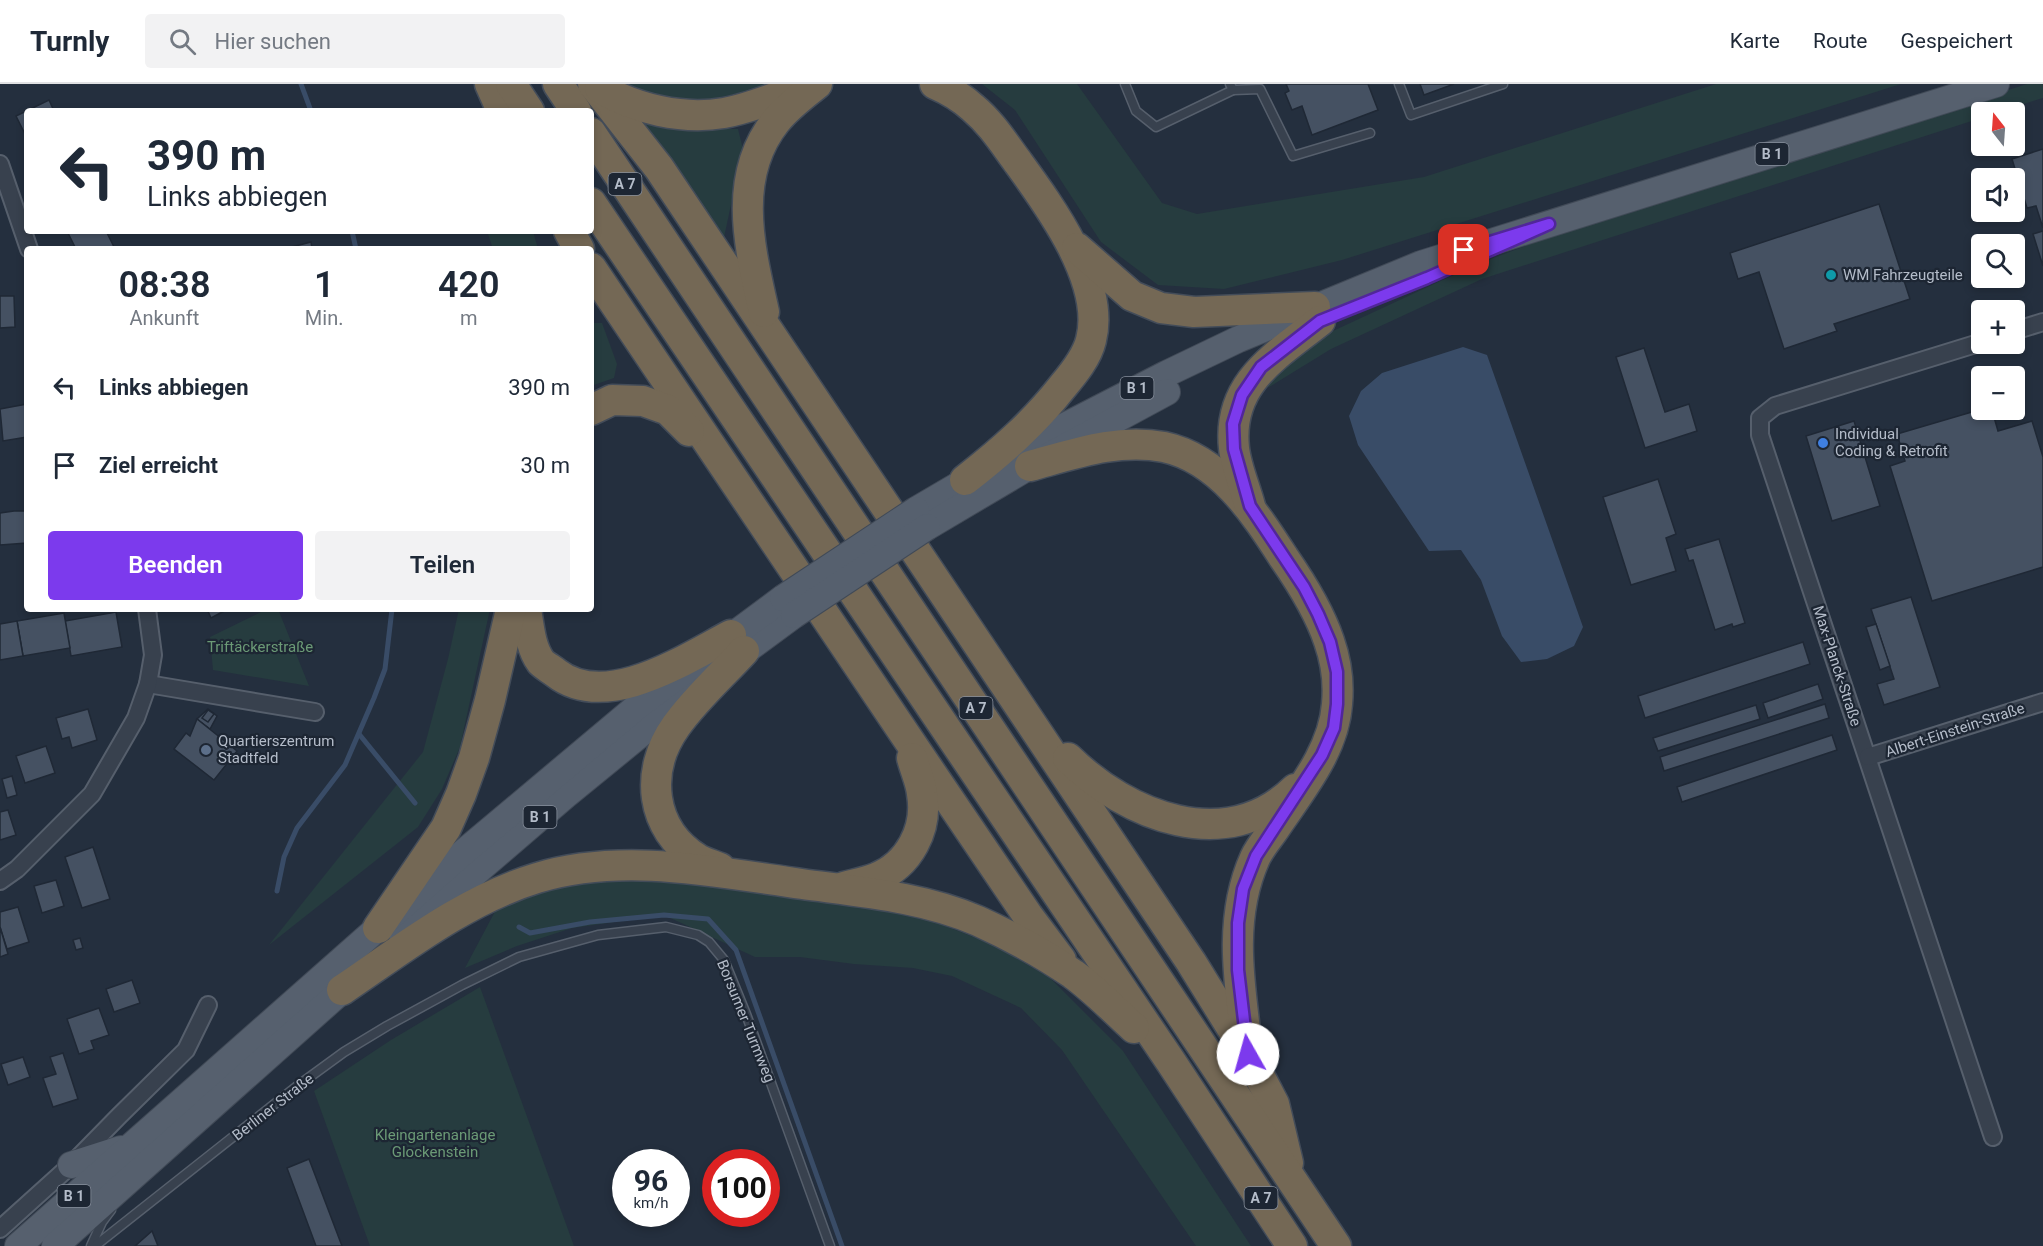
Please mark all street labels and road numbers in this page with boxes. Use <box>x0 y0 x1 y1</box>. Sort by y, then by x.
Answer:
road number: B 1 <box>1756 143 1788 165</box>
road number: A 7 <box>608 173 642 195</box>
road number: B 1 <box>1120 377 1154 399</box>
street label: Max-Planck-Straße <box>1809 603 1865 729</box>
road number: A 7 <box>960 697 992 719</box>
street label: Albert-Einstein-Straße <box>1883 699 2027 761</box>
road number: B 1 <box>524 806 556 828</box>
street label: Borsumer Turmweg <box>713 957 779 1085</box>
street label: Berliner Straße <box>229 1070 317 1144</box>
road number: B 1 <box>58 1185 90 1207</box>
road number: A 7 <box>1244 1187 1278 1209</box>

